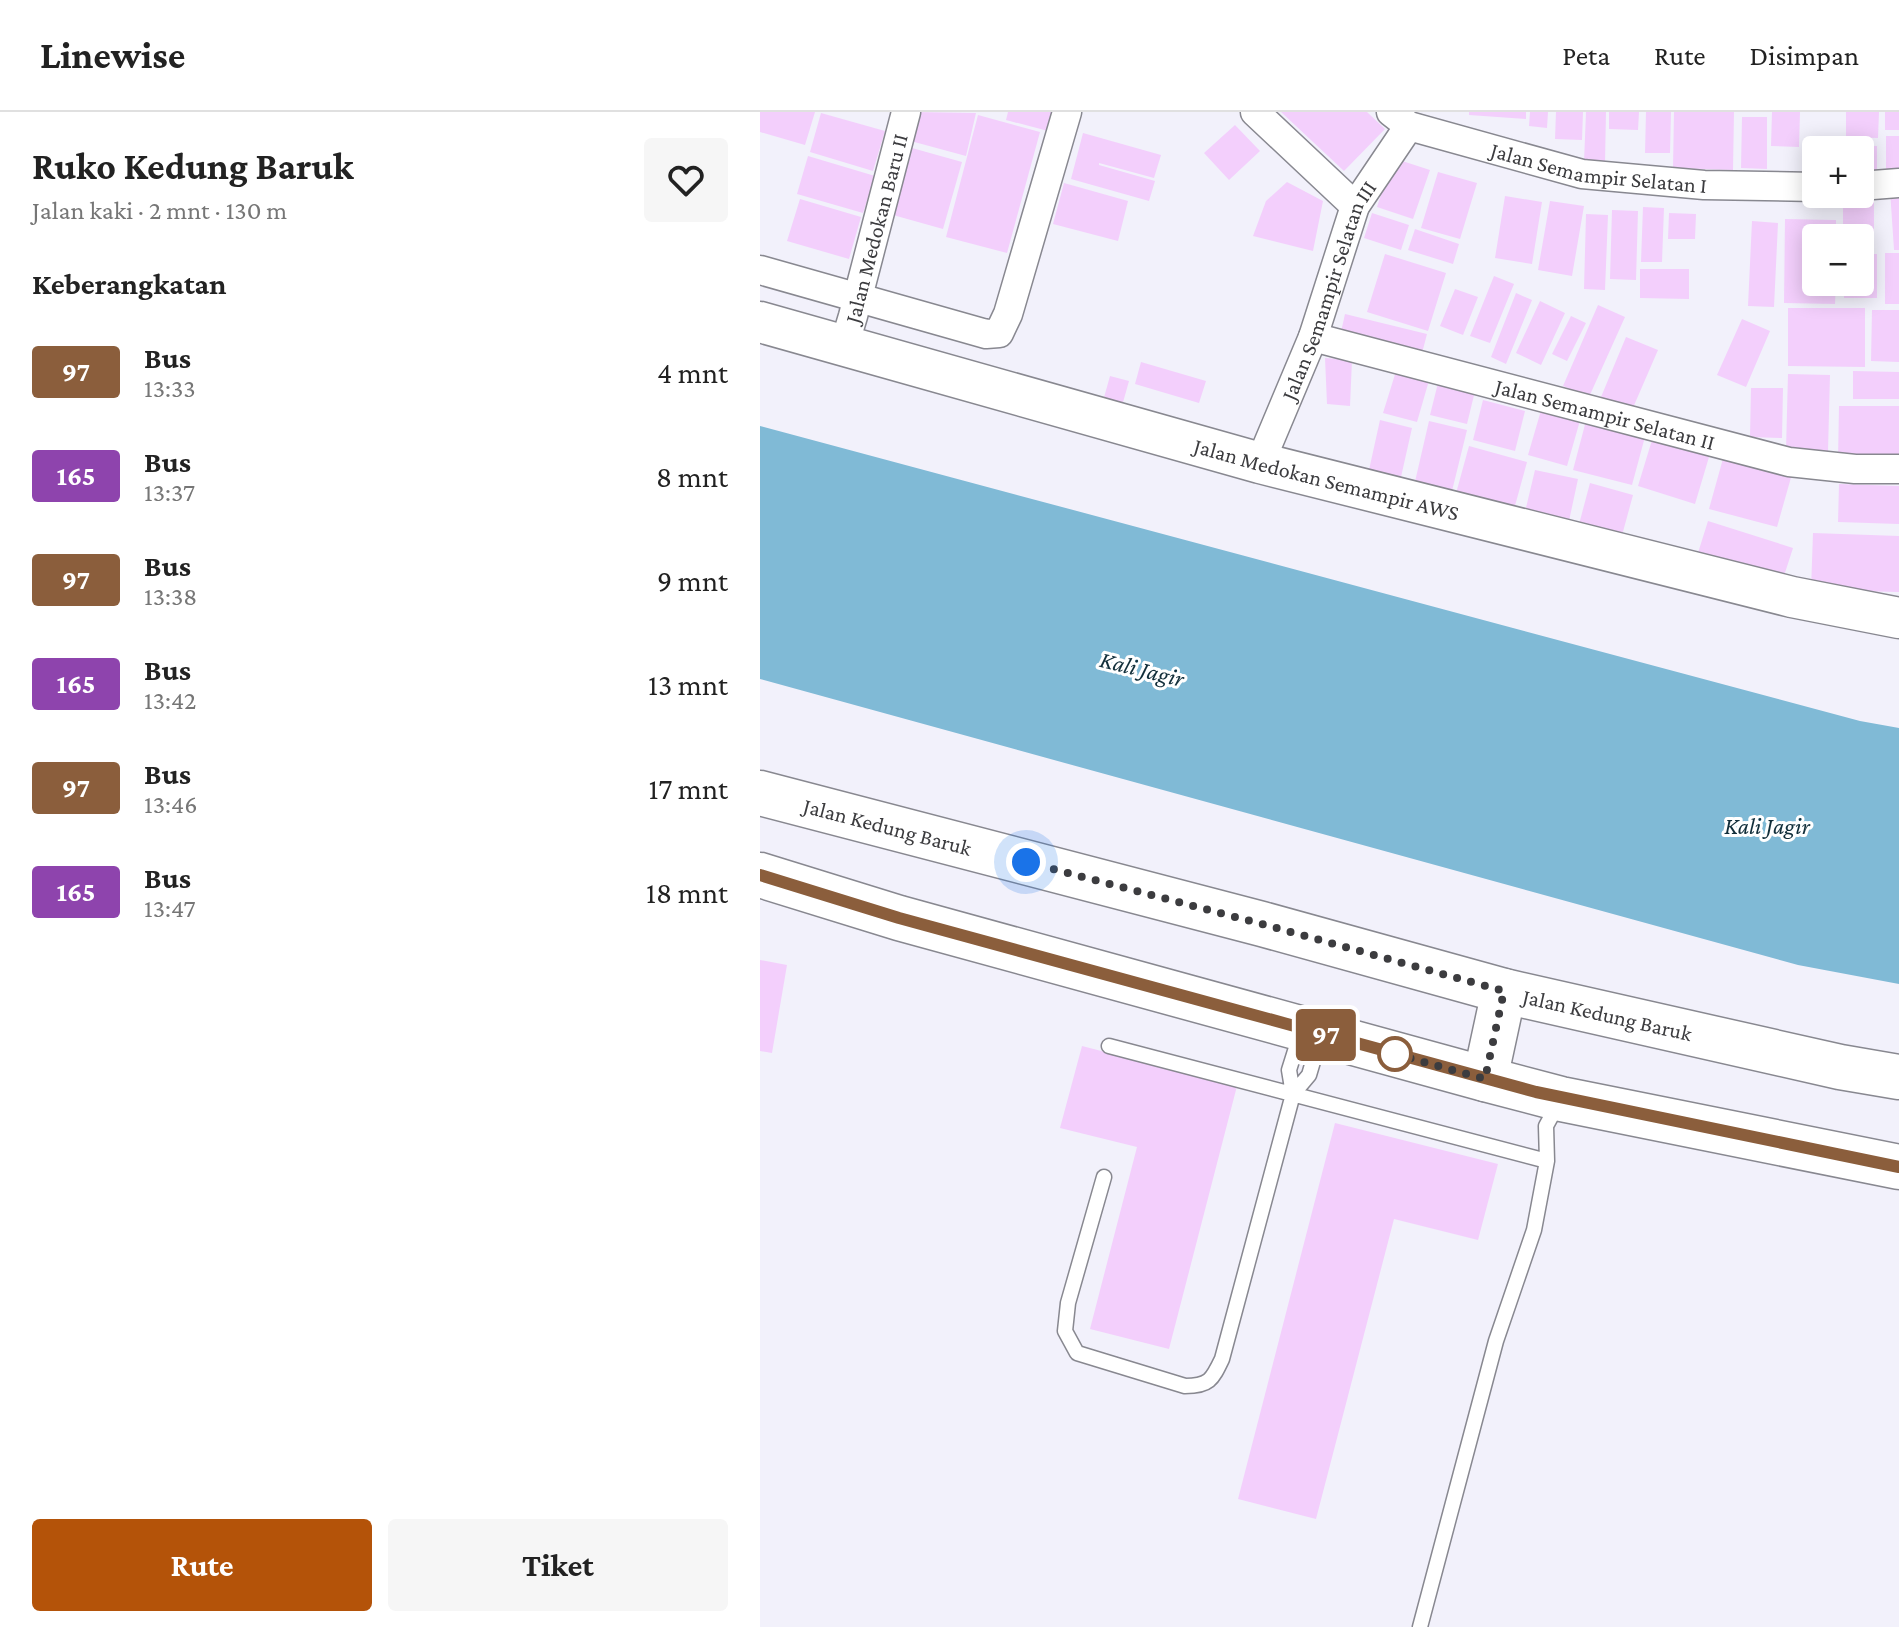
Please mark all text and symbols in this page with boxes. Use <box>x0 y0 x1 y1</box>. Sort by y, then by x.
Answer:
text: Linewise <box>40 34 185 76</box>
text: Peta <box>1562 40 1610 71</box>
text: Rute <box>1654 40 1706 71</box>
text: Disimpan <box>1750 40 1859 71</box>
street label: Jalan Medokan Baru II <box>839 131 913 328</box>
map controls <box>1802 136 1874 296</box>
button: + <box>1802 136 1874 208</box>
street label: Jalan Semampir Selatan I <box>1486 137 1708 198</box>
button: heart <box>644 138 728 222</box>
text: Ruko Kedung Baruk <box>32 145 354 187</box>
street label: Jalan Semampir Selatan III <box>1275 176 1381 406</box>
text: Jalan kaki · 2 mnt · 130 m <box>32 196 287 225</box>
button: − <box>1802 224 1874 296</box>
text: Keberangkatan <box>32 267 226 300</box>
text: Bus <box>144 341 191 374</box>
text: 97 <box>62 356 90 387</box>
text: 4 mnt <box>657 356 728 389</box>
street label: Jalan Semampir Selatan II <box>1491 373 1717 455</box>
text: 13:33 <box>144 374 195 403</box>
street label: Jalan Medokan Semampir AWS <box>1189 432 1462 526</box>
text: Bus <box>144 445 191 478</box>
text: 165 <box>56 460 96 491</box>
text: 8 mnt <box>656 460 728 493</box>
text: 13:37 <box>144 478 195 507</box>
text: Bus <box>144 549 191 582</box>
text: 97 <box>62 564 90 595</box>
text: 9 mnt <box>657 564 728 597</box>
text: 13:38 <box>144 582 197 611</box>
water label: Kali Jagir <box>1097 645 1188 692</box>
text: Bus <box>144 653 191 686</box>
text: 165 <box>56 668 96 699</box>
text: 13 mnt <box>648 668 728 701</box>
text: 13:42 <box>144 686 196 715</box>
text: Bus <box>144 757 191 790</box>
text: 97 <box>62 772 90 803</box>
text: 17 mnt <box>648 772 728 805</box>
text: 13:46 <box>144 790 197 819</box>
street label: Jalan Kedung Baruk <box>799 792 975 861</box>
water label: Kali Jagir <box>1724 812 1810 839</box>
your location <box>1006 842 1046 882</box>
text: Bus <box>144 861 191 894</box>
text: 165 <box>56 876 96 907</box>
text: 18 mnt <box>646 876 728 909</box>
text: 13:47 <box>144 894 196 923</box>
street label: Jalan Kedung Baruk <box>1518 983 1695 1046</box>
line badge: 97 <box>1290 1009 1362 1061</box>
text: 97 <box>1312 1019 1340 1050</box>
unlabelled marker <box>1378 1037 1412 1071</box>
button: Rute <box>32 1519 372 1611</box>
button: Tiket <box>388 1519 728 1611</box>

